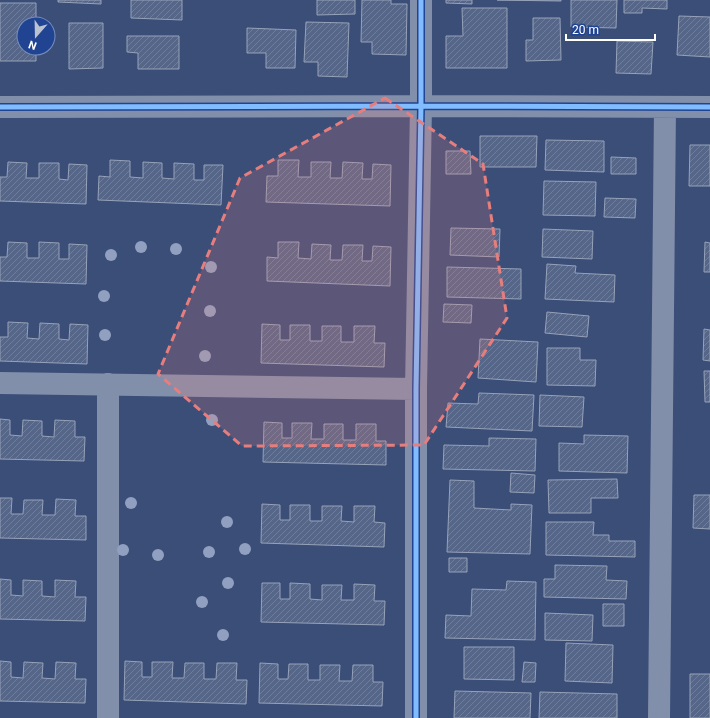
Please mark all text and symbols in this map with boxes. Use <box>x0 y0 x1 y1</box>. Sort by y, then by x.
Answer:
north arrow <box>16 16 56 56</box>
scale bar <box>566 16 655 42</box>
text: 20 m <box>572 23 599 37</box>
text: N <box>27 37 39 52</box>

